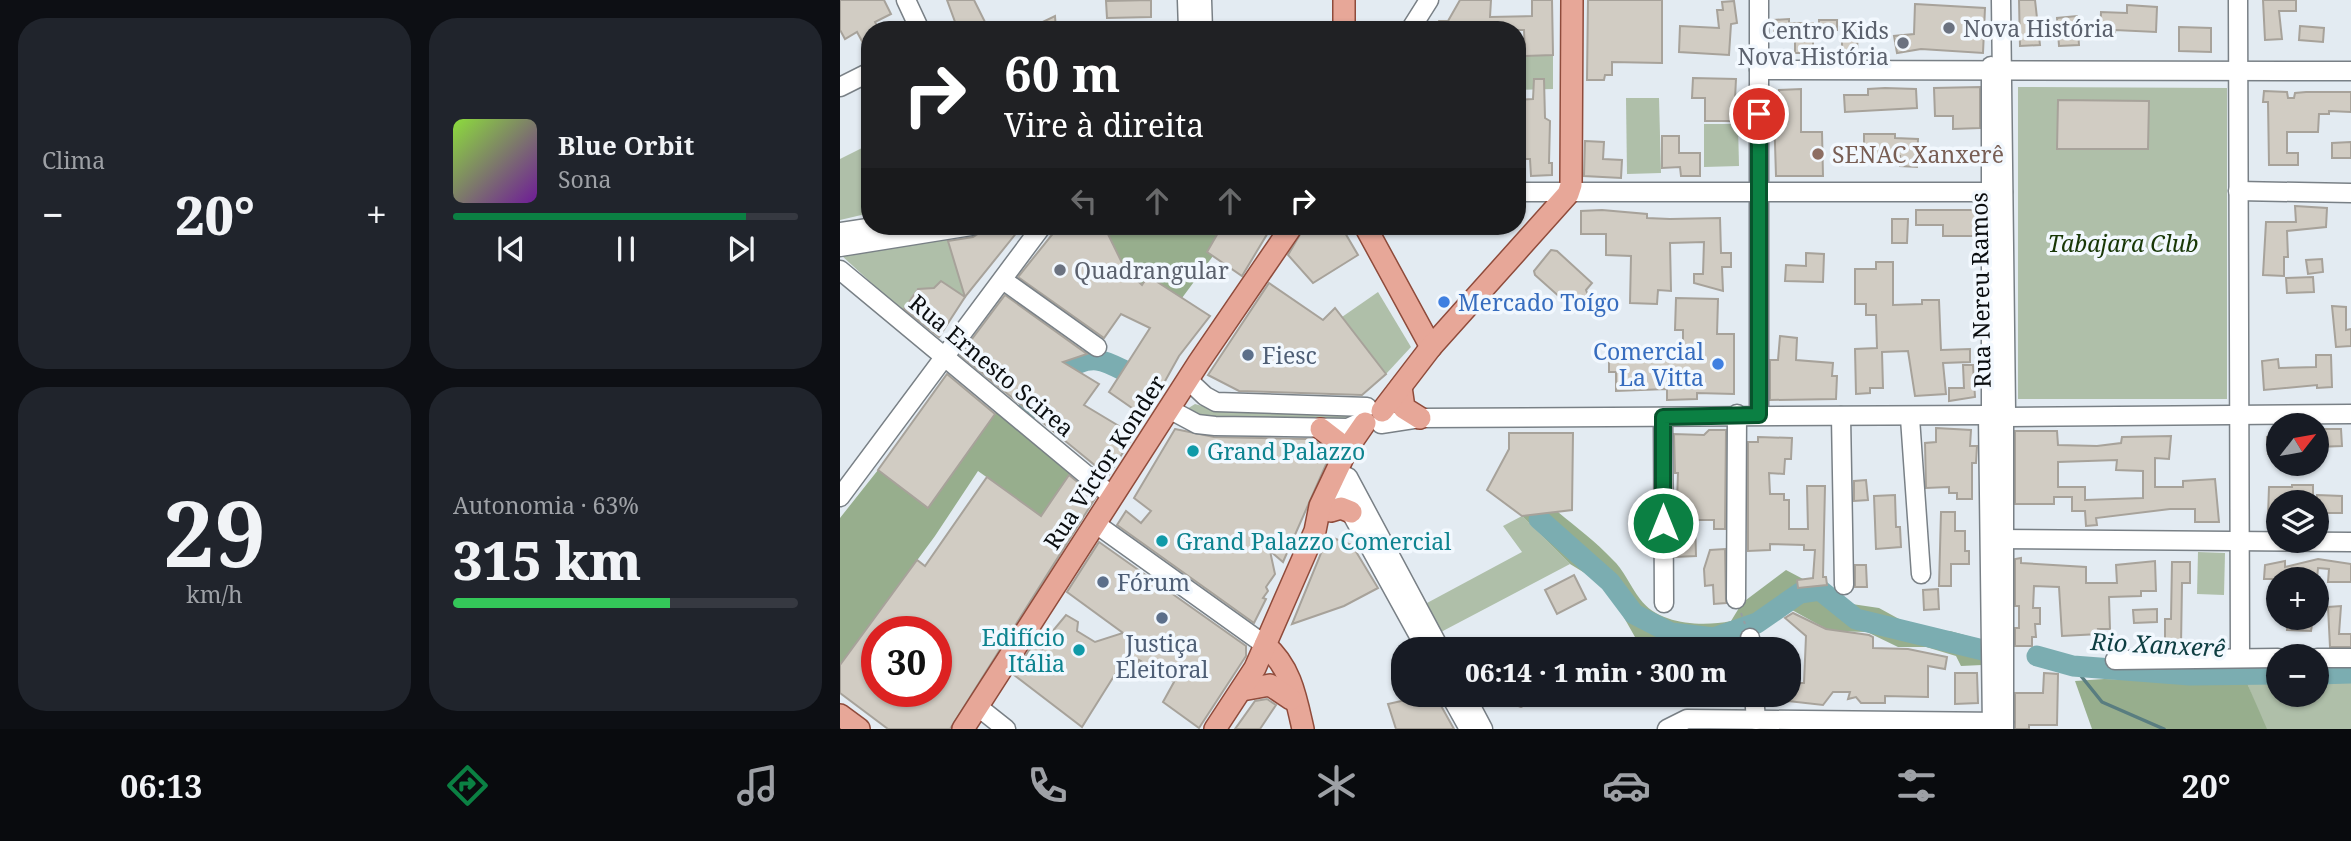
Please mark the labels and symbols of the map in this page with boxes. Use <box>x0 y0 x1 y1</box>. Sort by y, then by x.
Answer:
place label: Nova História <box>1963 12 2115 44</box>
place label: Centro Kids Nova História <box>1737 14 1889 72</box>
marker: Nova História <box>1941 20 1957 36</box>
marker: Centro Kids Nova História <box>1895 35 1911 51</box>
pin <box>1729 84 1789 144</box>
place label: SENAC Xanxerê <box>1832 138 2004 170</box>
marker: SENAC Xanxerê <box>1810 146 1826 162</box>
street label: Rua Nereu Ramos <box>1962 192 1998 388</box>
park label: Tabajara Club <box>2048 227 2198 259</box>
place label: Quadrangular <box>1074 254 1229 286</box>
marker: Quadrangular <box>1052 262 1068 278</box>
place label: Mercado Toígo <box>1458 286 1620 318</box>
street label: Rua Ernesto Scirea <box>903 287 1081 443</box>
marker: Mercado Toígo <box>1436 294 1452 310</box>
place label: Comercial La Vitta <box>1593 335 1704 393</box>
place label: Fiesc <box>1262 339 1317 371</box>
marker: Fiesc <box>1240 347 1256 363</box>
marker: Comercial La Vitta <box>1710 356 1726 372</box>
street label: Rua Victor Konder <box>1036 368 1173 555</box>
north arrow <box>2266 413 2329 476</box>
place label: Grand Palazzo <box>1207 435 1365 467</box>
marker: Grand Palazzo <box>1185 443 1201 459</box>
position arrow <box>1626 486 1700 560</box>
place label: Grand Palazzo Comercial <box>1176 525 1451 557</box>
marker: Grand Palazzo Comercial <box>1154 533 1170 549</box>
place label: Fórum <box>1117 566 1190 598</box>
marker: Fórum <box>1095 574 1111 590</box>
marker: Justiça Eleitoral <box>1154 610 1170 626</box>
speed limit sign: 30 <box>861 616 952 707</box>
place label: Edifício Itália <box>981 621 1065 679</box>
water label: Rio Xanxerê <box>2089 624 2226 664</box>
place label: Justiça Eleitoral <box>1116 627 1208 685</box>
marker: Edifício Itália <box>1071 642 1087 658</box>

